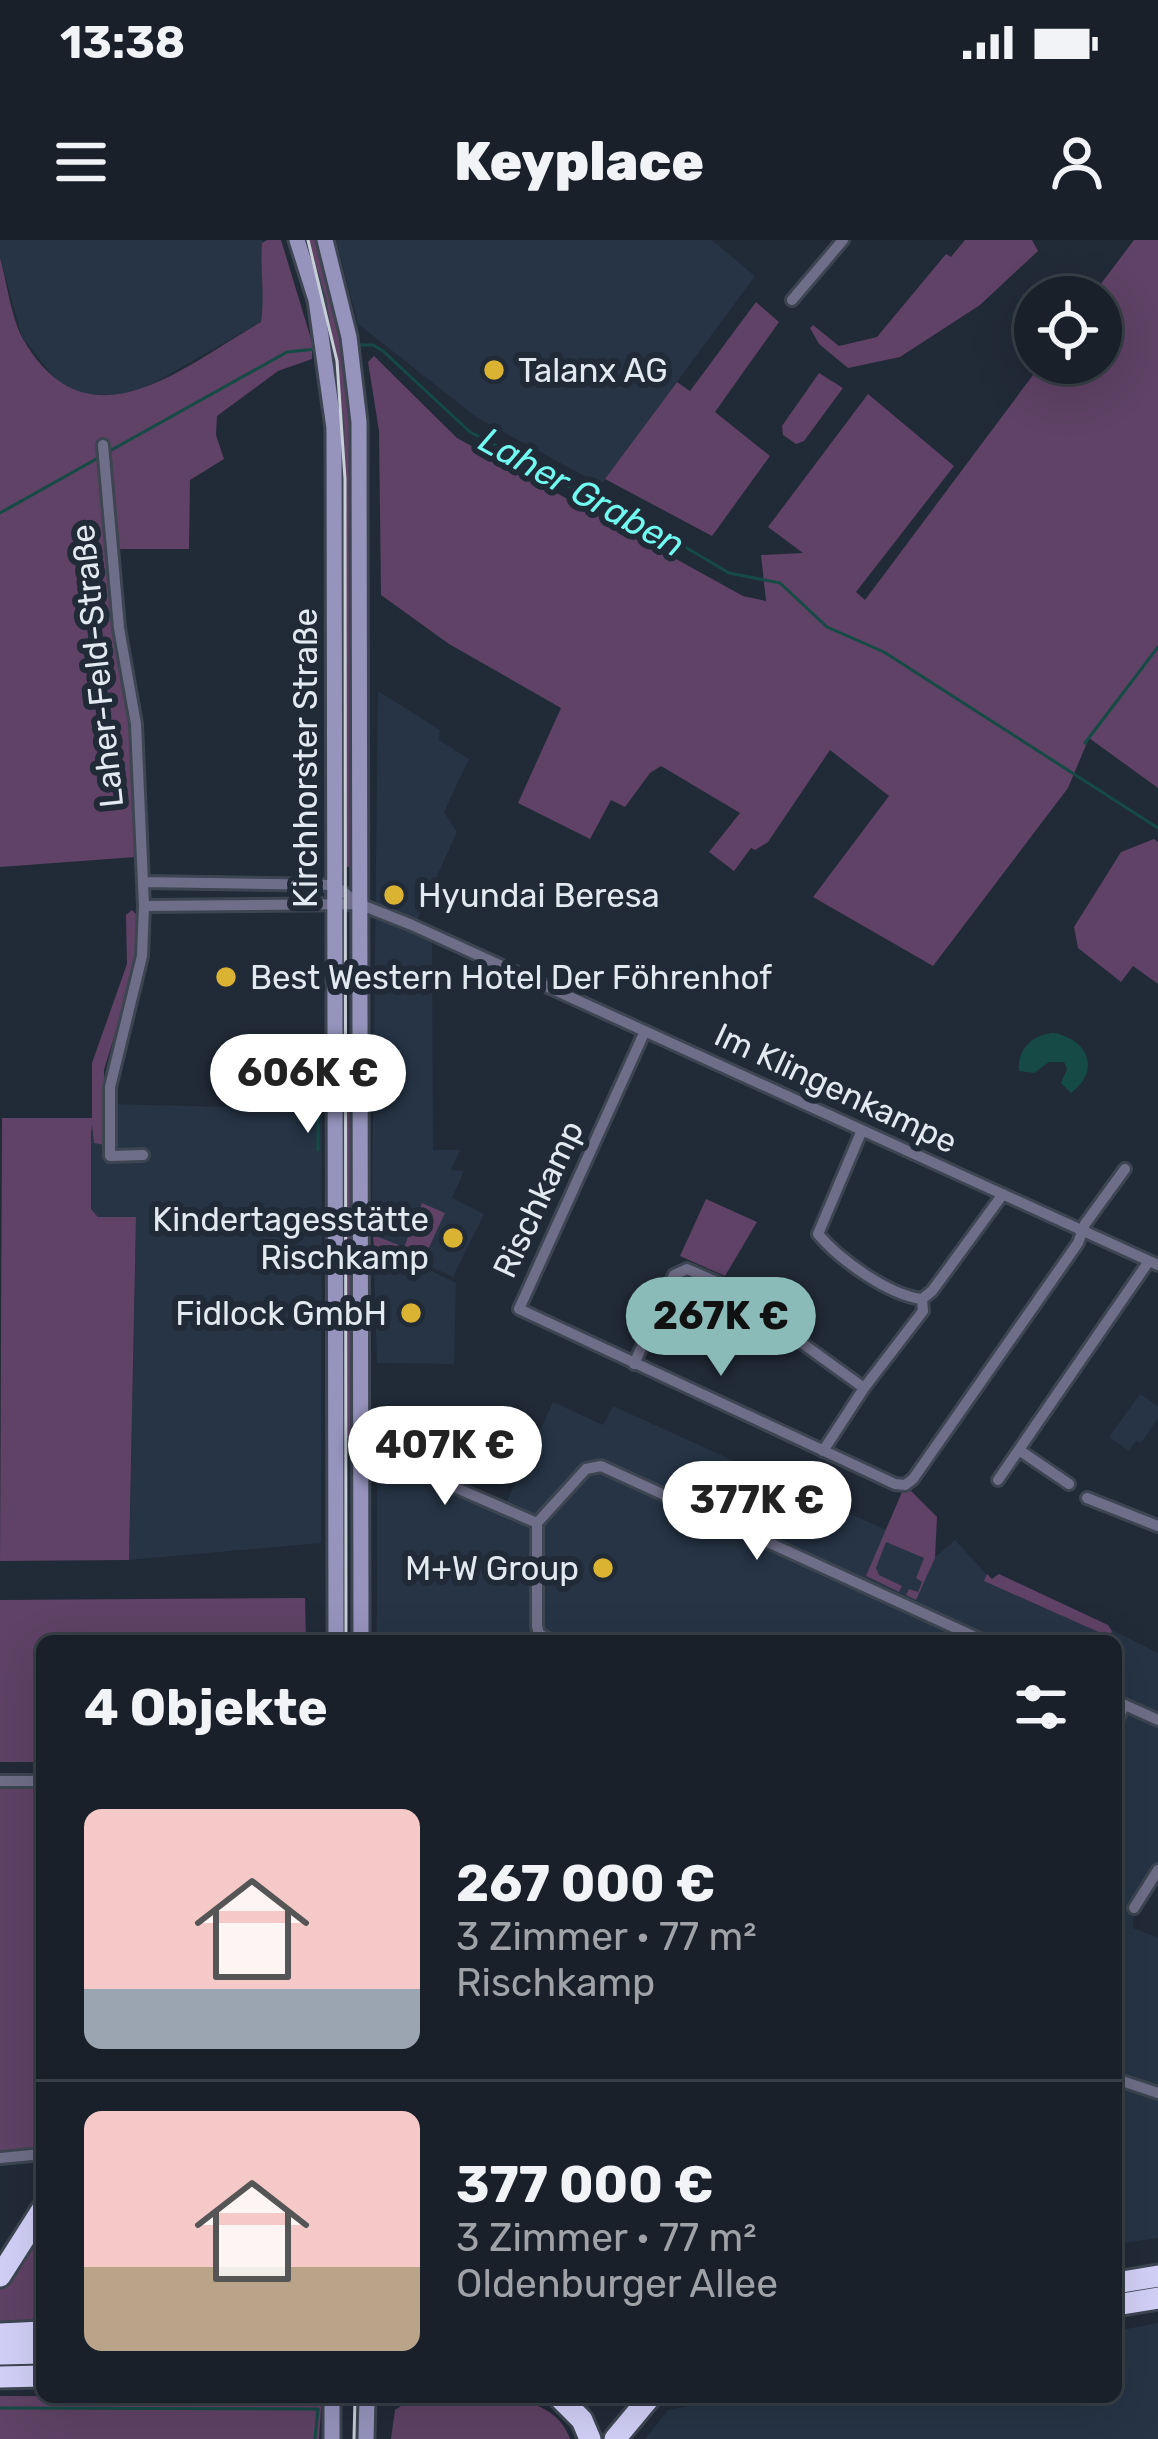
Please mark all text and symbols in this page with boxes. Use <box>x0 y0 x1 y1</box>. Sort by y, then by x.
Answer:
text: 13:38 <box>60 16 185 69</box>
icon: menu <box>48 129 114 195</box>
icon: person <box>1044 129 1110 195</box>
text: Keyplace <box>454 130 704 194</box>
map controls <box>1014 276 1122 384</box>
button: locate <box>1014 276 1122 384</box>
place label: Talanx AG <box>518 351 668 390</box>
marker: Talanx AG <box>481 357 507 383</box>
water label: Laher Graben <box>472 418 692 566</box>
street label: Laher-Feld-Straße <box>63 522 131 810</box>
street label: Kirchhorster Straße <box>286 608 325 908</box>
place label: Hyundai Beresa <box>418 876 660 915</box>
marker: Hyundai Beresa <box>381 882 407 908</box>
place label: Best Western Hotel Der Föhrenhof <box>250 958 772 997</box>
marker: Best Western Hotel Der Föhrenhof <box>213 964 239 990</box>
street label: Im Klingenkampe <box>709 1015 963 1161</box>
pin: 606K € <box>210 1034 406 1136</box>
text: 606K € <box>237 1050 379 1096</box>
street label: Rischkamp <box>485 1114 591 1284</box>
place label: Kindertagesstätte Rischkamp <box>152 1200 429 1277</box>
marker: Kindertagesstätte Rischkamp <box>440 1225 466 1251</box>
pin: 267K € <box>623 1277 819 1379</box>
text: 267K € <box>653 1293 789 1339</box>
place label: Fidlock GmbH <box>175 1294 387 1333</box>
marker: Fidlock GmbH <box>398 1300 424 1326</box>
pin: 407K € <box>347 1406 543 1508</box>
text: 407K € <box>375 1422 515 1468</box>
pin: 377K € <box>659 1461 855 1563</box>
text: 377K € <box>690 1477 825 1523</box>
place label: M+W Group <box>405 1549 579 1588</box>
marker: M+W Group <box>590 1555 616 1581</box>
icon: filters <box>1008 1674 1074 1740</box>
text: 4 Objekte <box>84 1677 328 1738</box>
text: 267 000 € <box>456 1853 716 1914</box>
icon: home <box>180 1857 324 2001</box>
text: 3 Zimmer · 77 m² <box>456 1914 756 1960</box>
text: Rischkamp <box>456 1960 655 2006</box>
text: 377 000 € <box>456 2154 714 2215</box>
icon: home <box>180 2159 324 2303</box>
text: 3 Zimmer · 77 m² <box>456 2215 756 2261</box>
text: Oldenburger Allee <box>456 2261 778 2307</box>

